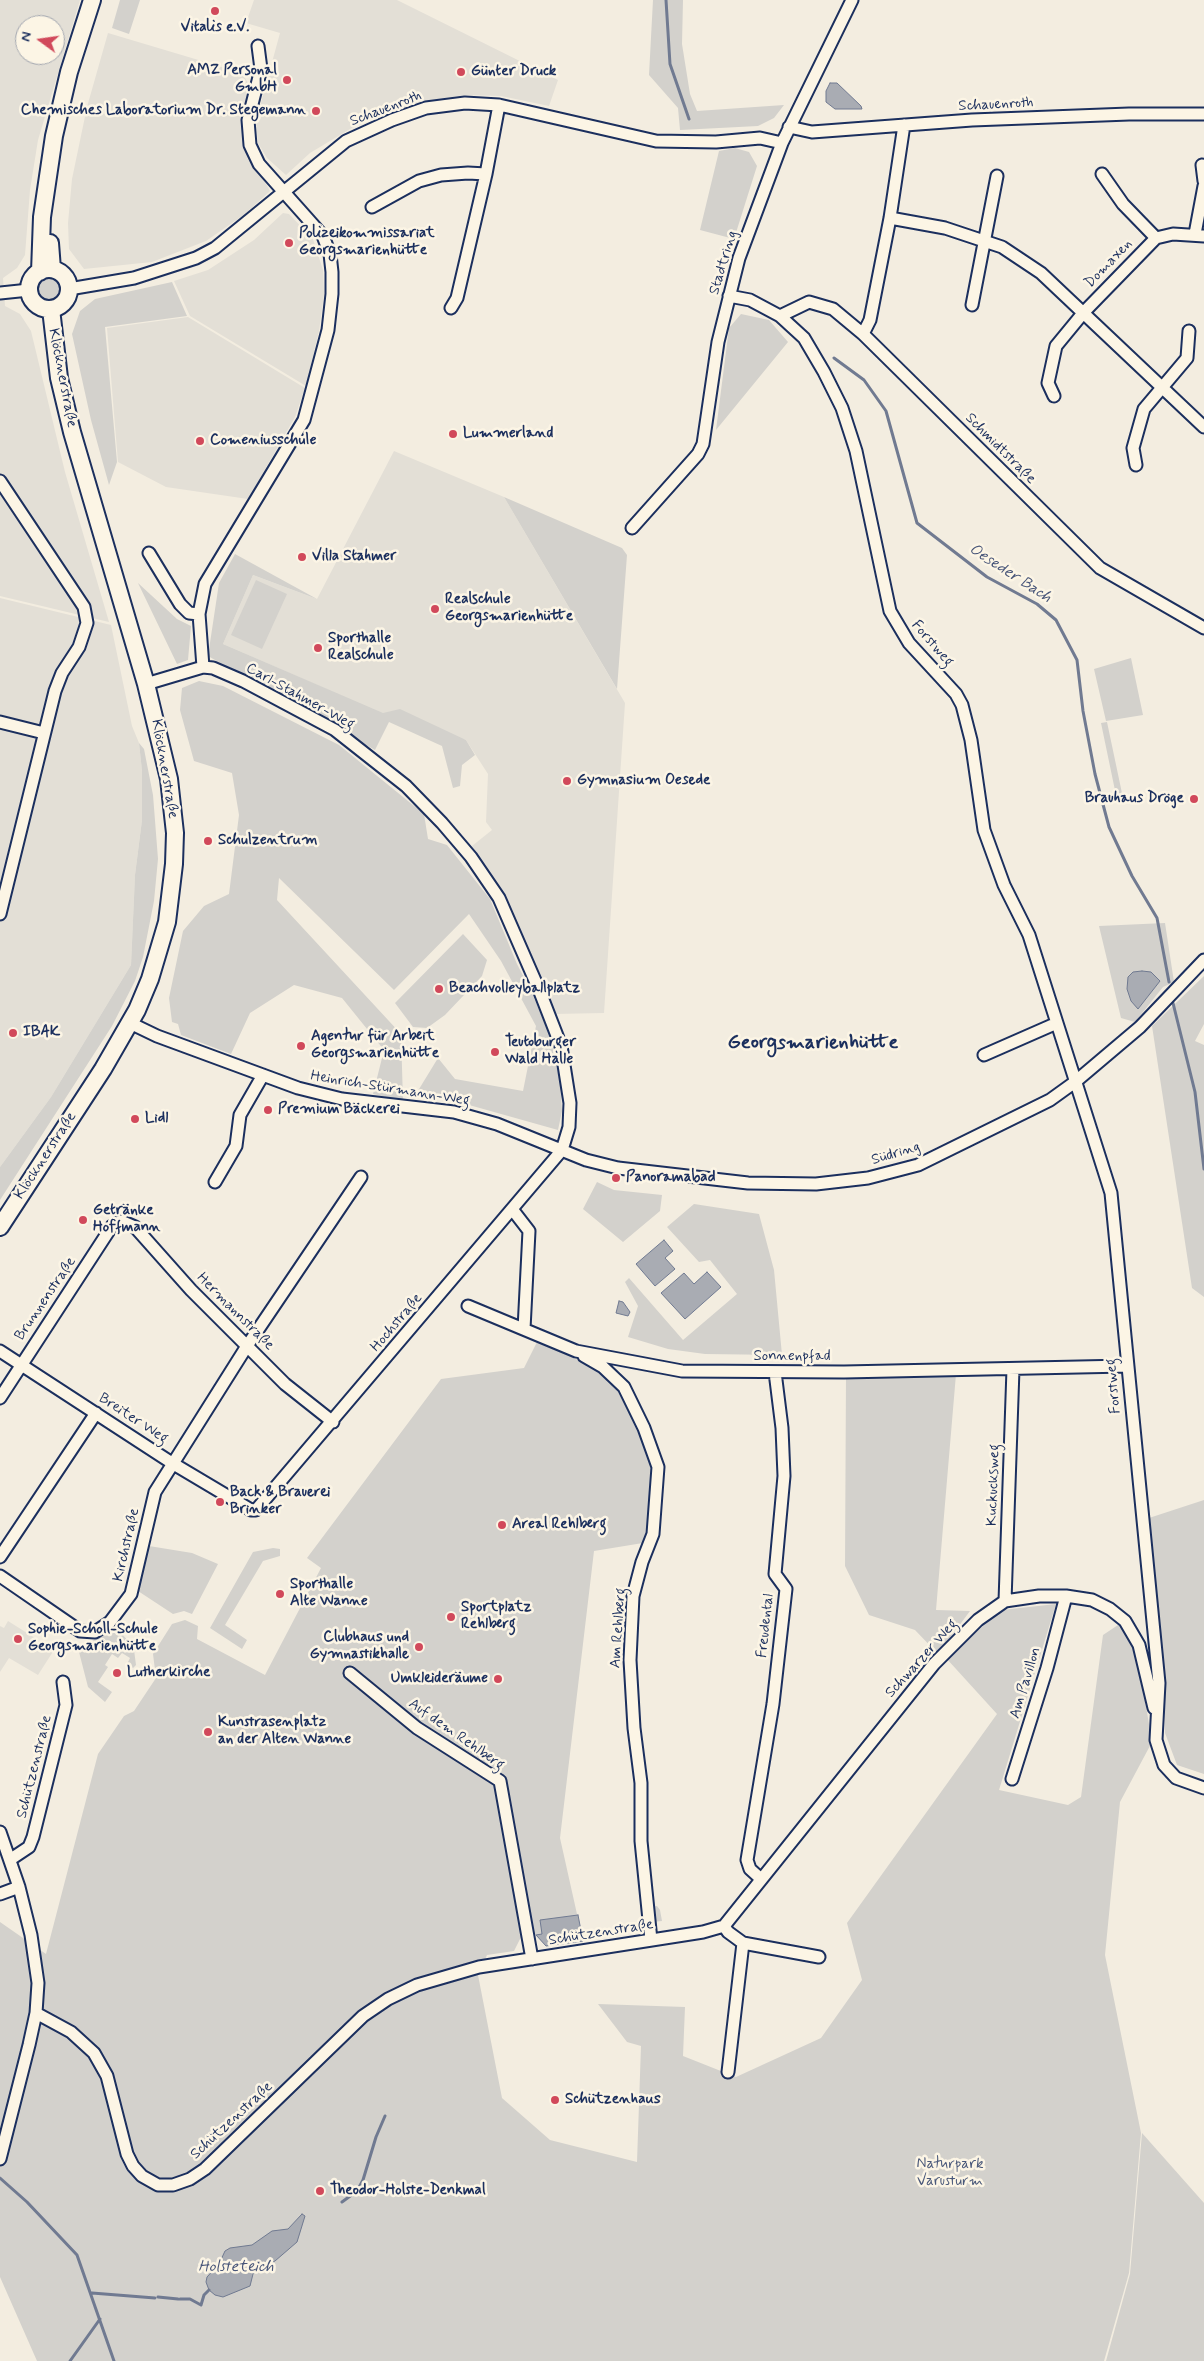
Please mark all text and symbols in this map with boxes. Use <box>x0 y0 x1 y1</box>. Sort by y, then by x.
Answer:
marker: Vitalis e.V. <box>209 5 221 17</box>
north arrow <box>15 15 65 65</box>
place label: Vitalis e.V. <box>181 19 249 37</box>
text: N <box>17 30 36 43</box>
place label: AMZ Personal GmbH <box>187 62 277 97</box>
place label: Günter Druck <box>471 63 556 81</box>
marker: Günter Druck <box>455 66 467 78</box>
marker: AMZ Personal GmbH <box>281 74 293 86</box>
street label: Schauenroth <box>348 87 424 131</box>
street label: Schauenroth <box>958 94 1034 116</box>
place label: Chemisches Laboratorium Dr. Stegemann <box>21 102 306 120</box>
marker: Chemisches Laboratorium Dr. Stegemann <box>310 105 322 117</box>
place label: Polizeikommissariat Georgsmarienhütte <box>299 225 435 260</box>
street label: Stadtring <box>706 229 742 297</box>
street label: Domaxen <box>1081 236 1137 292</box>
marker: Polizeikommissariat Georgsmarienhütte <box>283 237 295 249</box>
street label: Klöcknerstraße <box>44 327 80 429</box>
street label: Schmidtstraße <box>961 410 1039 488</box>
place label: Lummerland <box>463 425 553 443</box>
marker: Lummerland <box>447 428 459 440</box>
place label: Comeniusschule <box>210 432 316 450</box>
marker: Comeniusschule <box>194 435 206 447</box>
water label: Oeseder Bach <box>965 540 1055 608</box>
place label: Villa Stahmer <box>312 548 396 566</box>
marker: Villa Stahmer <box>296 551 308 563</box>
place label: Realschule Georgsmarienhütte <box>445 591 573 626</box>
marker: Realschule Georgsmarienhütte <box>429 603 441 615</box>
street label: Forstweg <box>907 617 957 671</box>
place label: Sporthalle Realschule <box>328 630 394 665</box>
marker: Sporthalle Realschule <box>312 642 324 654</box>
street label: Carl-Stahmer-Weg <box>243 660 357 734</box>
street label: Klöcknerstraße <box>146 718 182 820</box>
place label: Gymnasium Oesede <box>577 772 710 790</box>
marker: Gymnasium Oesede <box>561 775 573 787</box>
place label: Brauhaus Dröge <box>1085 790 1184 808</box>
marker: Brauhaus Dröge <box>1188 793 1200 805</box>
place label: Schulzentrum <box>218 832 317 850</box>
marker: Schulzentrum <box>202 835 214 847</box>
place label: Beachvolleyballplatz <box>449 980 580 998</box>
marker: Beachvolleyballplatz <box>433 983 445 995</box>
place label: IBAK <box>23 1024 60 1042</box>
marker: IBAK <box>7 1027 19 1039</box>
place label: Agentur für Arbeit Georgsmarienhütte <box>311 1028 439 1063</box>
district label: Georgsmarienhütte <box>728 1032 898 1056</box>
place label: Teutoburger Wald Halle <box>505 1034 576 1069</box>
marker: Agentur für Arbeit Georgsmarienhütte <box>295 1040 307 1052</box>
marker: Teutoburger Wald Halle <box>489 1046 501 1058</box>
street label: Heinrich-Stürmann-Weg <box>309 1067 471 1111</box>
place label: Premium Bäckerei <box>278 1101 400 1119</box>
marker: Premium Bäckerei <box>262 1104 274 1116</box>
street label: Klöcknerstraße <box>11 1109 81 1203</box>
place label: Lidl <box>145 1110 168 1128</box>
marker: Lidl <box>129 1113 141 1125</box>
street label: Südring <box>870 1138 922 1170</box>
place label: Panoramabad <box>626 1169 715 1187</box>
marker: Panoramabad <box>610 1172 622 1184</box>
place label: Getränke Hoffmann <box>93 1202 161 1237</box>
marker: Getränke Hoffmann <box>77 1214 89 1226</box>
street label: Brunnenstraße <box>11 1254 81 1344</box>
street label: Hermannstraße <box>192 1269 278 1355</box>
street label: Hochstraße <box>367 1290 427 1356</box>
street label: Sonnenpfad <box>753 1348 831 1366</box>
street label: Forstweg <box>1103 1357 1125 1415</box>
street label: Breiter Weg <box>95 1390 171 1448</box>
street label: Kuckucksweg <box>984 1444 1004 1526</box>
place label: Back & Brauerei Brinker <box>230 1484 330 1519</box>
marker: Back & Brauerei Brinker <box>214 1496 226 1508</box>
street label: Kirchstraße <box>110 1506 144 1584</box>
place label: Areal Rehlberg <box>512 1516 606 1534</box>
marker: Areal Rehlberg <box>496 1519 508 1531</box>
place label: Sporthalle Alte Wanne <box>290 1576 368 1611</box>
street label: Am Rehlberg <box>607 1587 631 1669</box>
marker: Sporthalle Alte Wanne <box>274 1588 286 1600</box>
street label: Freudental <box>754 1593 778 1659</box>
place label: Sportplatz Rehlberg <box>461 1599 531 1634</box>
marker: Sportplatz Rehlberg <box>445 1611 457 1623</box>
street label: Schwarzer Weg <box>882 1616 962 1702</box>
place label: Sophie-Scholl-Schule Georgsmarienhütte <box>28 1621 158 1656</box>
place label: Clubhaus und Gymnastikhalle <box>310 1629 409 1664</box>
marker: Sophie-Scholl-Schule Georgsmarienhütte <box>12 1633 24 1645</box>
marker: Clubhaus und Gymnastikhalle <box>413 1641 425 1653</box>
street label: Am Pavillon <box>1007 1645 1045 1721</box>
place label: Lutherkirche <box>127 1664 210 1682</box>
marker: Lutherkirche <box>111 1667 123 1679</box>
place label: Umkleideräume <box>391 1670 488 1688</box>
marker: Umkleideräume <box>492 1673 504 1685</box>
street label: Auf dem Rehlberg <box>405 1695 507 1775</box>
street label: Schützenstraße <box>13 1713 57 1821</box>
place label: Kunstrasenplatz an der Alten Wanne <box>218 1714 351 1749</box>
marker: Kunstrasenplatz an der Alten Wanne <box>202 1726 214 1738</box>
street label: Schützenstraße <box>547 1916 655 1950</box>
street label: Schützenstraße <box>187 2078 277 2164</box>
place label: Schützenhaus <box>565 2091 661 2109</box>
marker: Schützenhaus <box>549 2094 561 2106</box>
park label: Naturpark Varusturm <box>916 2156 984 2191</box>
place label: Theodor-Holste-Denkmal <box>330 2182 486 2200</box>
marker: Theodor-Holste-Denkmal <box>314 2185 326 2197</box>
water label: Holsteteich <box>198 2258 274 2278</box>

